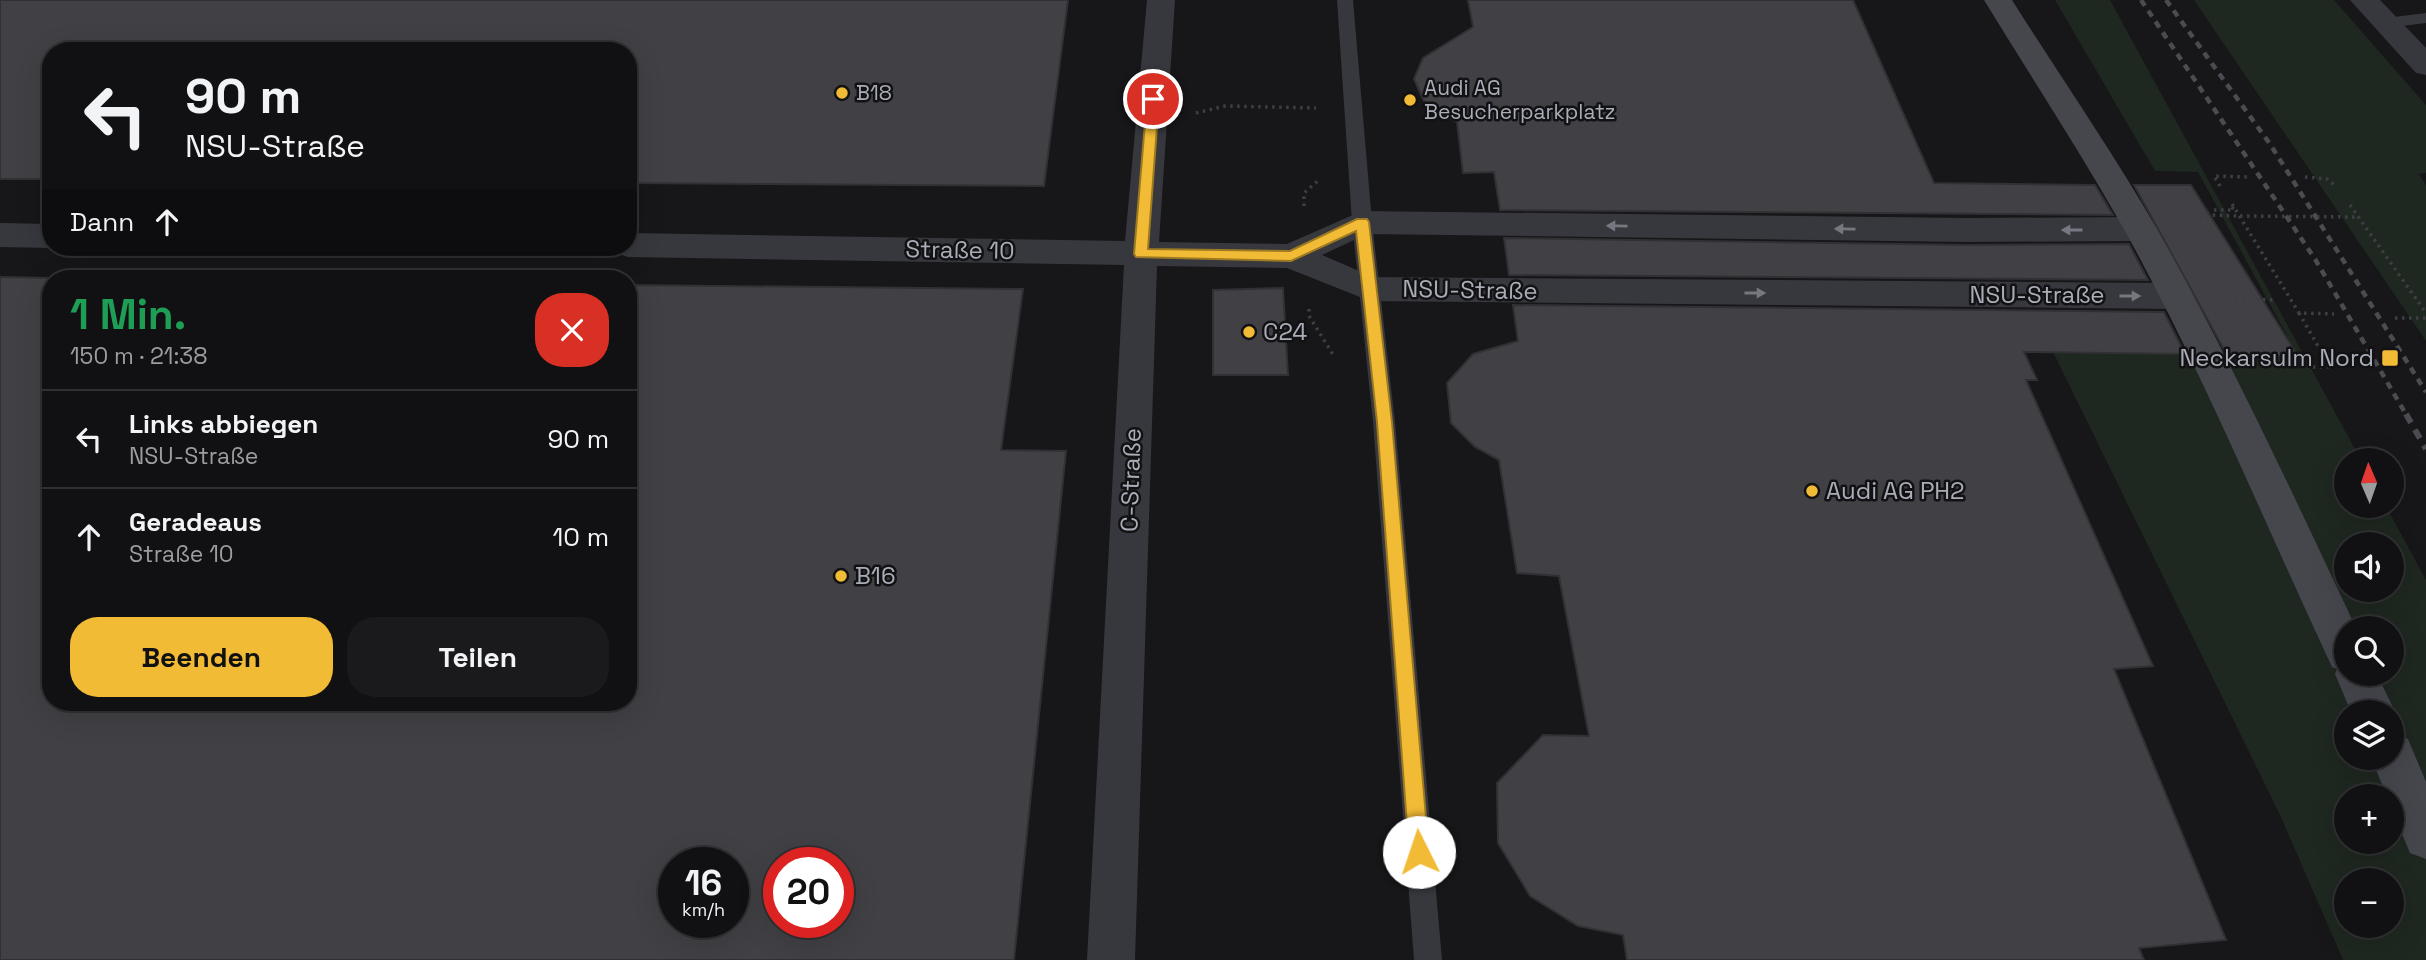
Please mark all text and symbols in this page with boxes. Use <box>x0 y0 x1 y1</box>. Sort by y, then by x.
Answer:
text: 90 m <box>185 65 301 127</box>
pin <box>1123 69 1183 129</box>
icon: left <box>70 70 161 161</box>
place label: Audi AG Besucherparkplatz <box>1424 74 1616 125</box>
place label: B18 <box>856 79 892 106</box>
icon: arrive <box>1134 80 1172 118</box>
marker: B18 <box>834 85 850 101</box>
marker: Audi AG Besucherparkplatz <box>1402 92 1418 108</box>
text: NSU-Straße <box>185 126 365 166</box>
icon: ahead <box>148 203 186 241</box>
text: Dann <box>70 205 134 239</box>
one-way arrow <box>1606 220 1628 231</box>
one-way arrow <box>1833 223 1855 235</box>
one-way arrow <box>2061 224 2083 235</box>
street label: Straße 10 <box>905 233 1015 266</box>
street label: NSU-Straße <box>1402 273 1538 306</box>
street label: NSU-Straße <box>1969 279 2105 310</box>
one-way arrow <box>1744 287 1766 299</box>
text: 1 Min. <box>70 288 186 341</box>
one-way arrow <box>2119 290 2141 301</box>
button: close <box>535 293 609 367</box>
place label: C24 <box>1263 316 1307 347</box>
marker: C24 <box>1241 324 1257 340</box>
text: 150 m · 21:38 <box>70 341 207 371</box>
place label: Neckarsulm Nord <box>2179 342 2374 373</box>
marker: Neckarsulm Nord <box>2380 348 2400 368</box>
text: Links abbiegen <box>129 407 318 441</box>
icon: left <box>70 420 108 458</box>
text: 90 m <box>547 422 609 456</box>
street label: C-Straße <box>1113 428 1148 532</box>
text: NSU-Straße <box>129 441 258 471</box>
north arrow <box>2334 448 2404 518</box>
map controls <box>2334 448 2404 938</box>
place label: Audi AG PH2 <box>1826 475 1965 506</box>
marker: Audi AG PH2 <box>1804 483 1820 499</box>
text: Geradeaus <box>129 505 262 539</box>
icon: ahead <box>70 518 108 556</box>
text: 10 m <box>552 520 609 554</box>
button: sound <box>2334 532 2404 602</box>
text: Straße 10 <box>129 539 234 569</box>
place label: B16 <box>855 560 896 591</box>
marker: B16 <box>833 568 849 584</box>
button: search <box>2334 616 2404 686</box>
button: Beenden <box>70 617 333 697</box>
button: Teilen <box>347 617 609 697</box>
button: layers <box>2334 700 2404 770</box>
button: + <box>2334 784 2404 854</box>
position arrow <box>1382 815 1456 889</box>
speed limit sign: 20 <box>763 847 854 938</box>
text: 16 <box>685 861 722 905</box>
button: − <box>2334 868 2404 938</box>
text: km/h <box>682 898 725 921</box>

